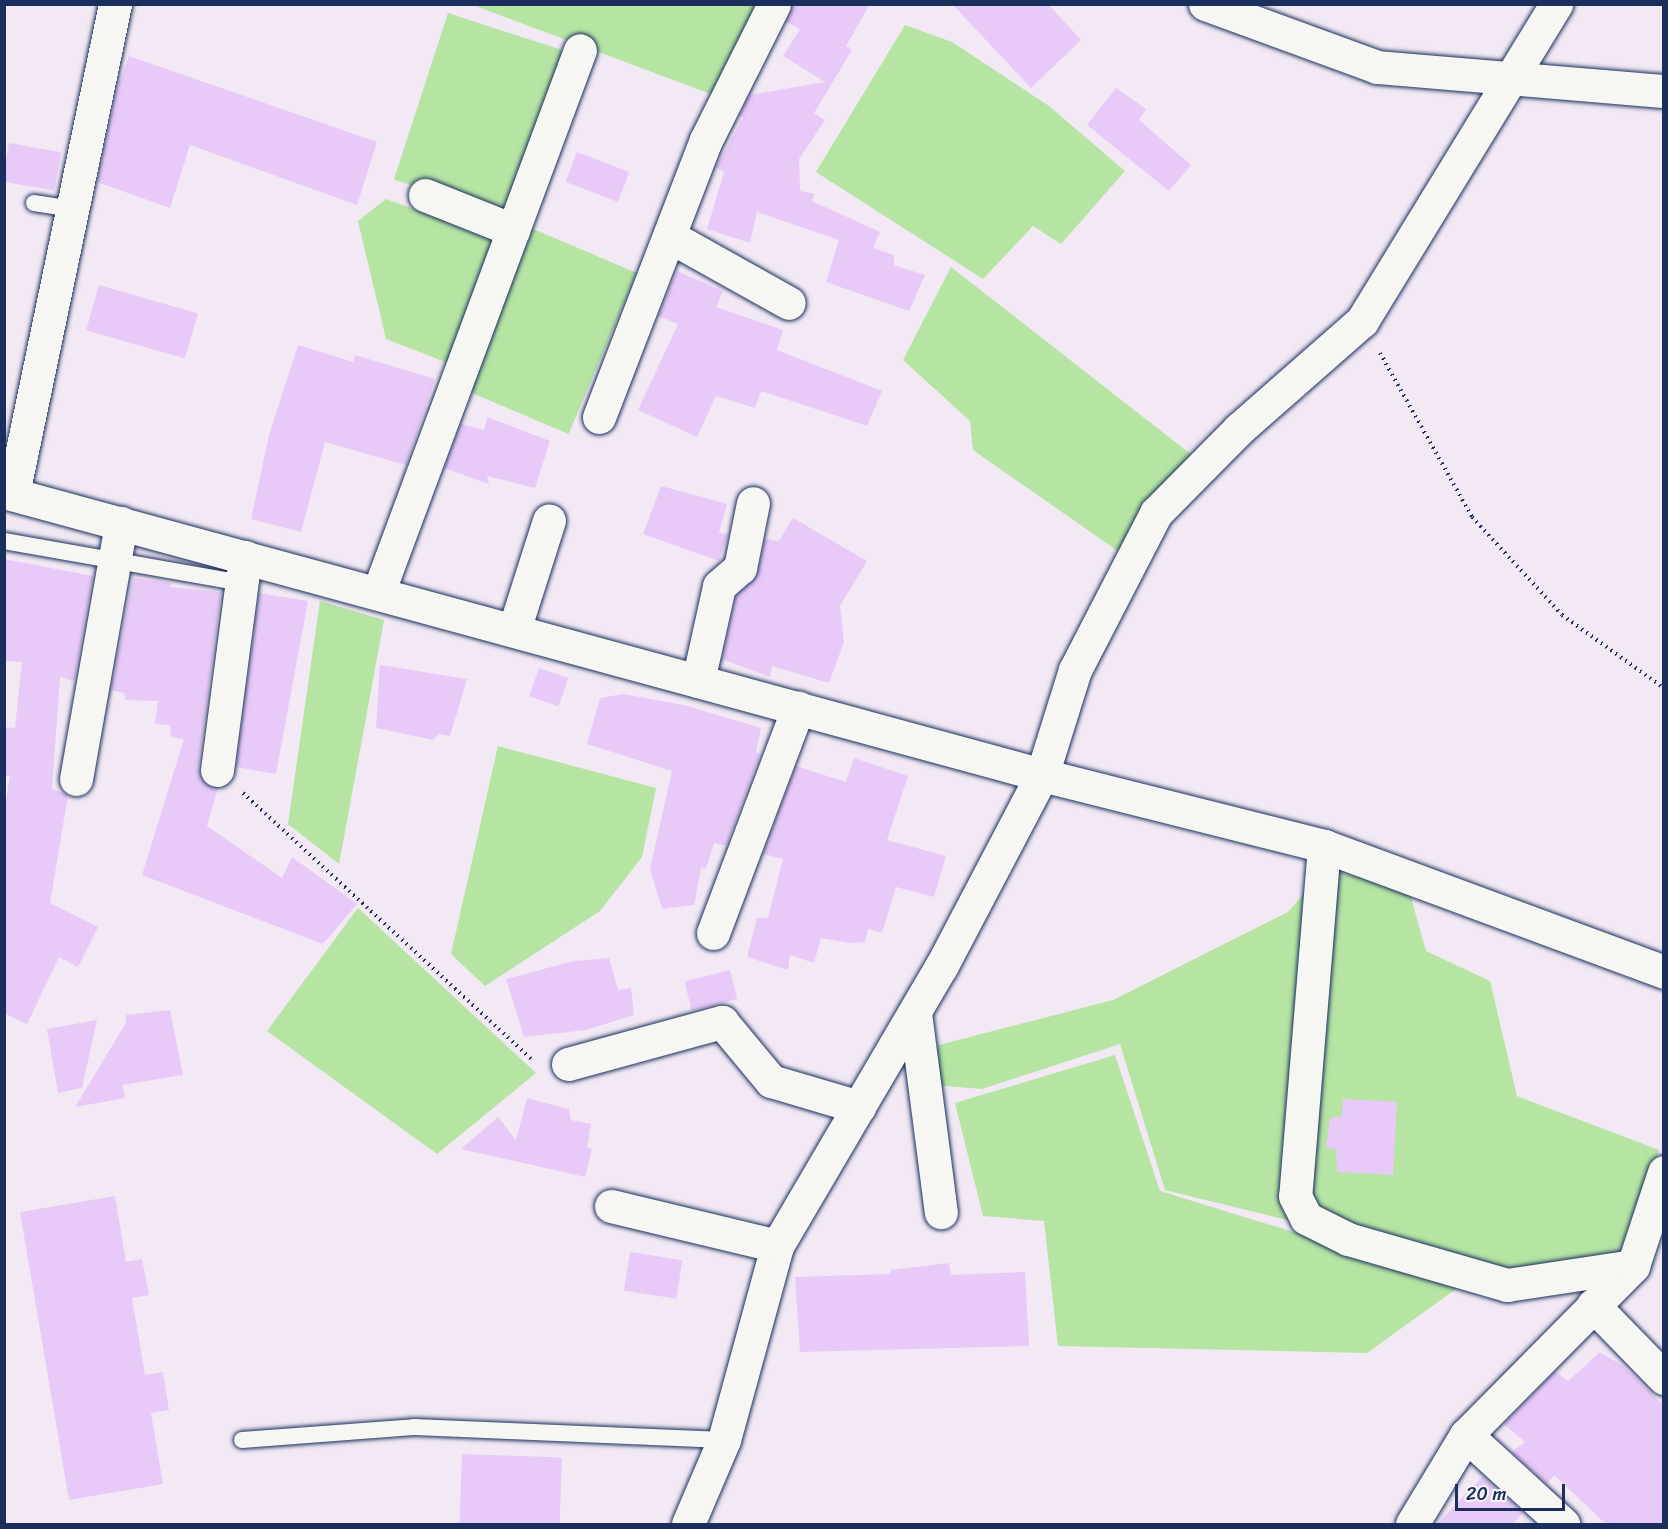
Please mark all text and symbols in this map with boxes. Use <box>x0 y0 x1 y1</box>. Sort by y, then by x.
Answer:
scale bar <box>1458 1472 1568 1510</box>
text: 20 m <box>1466 1478 1506 1510</box>

